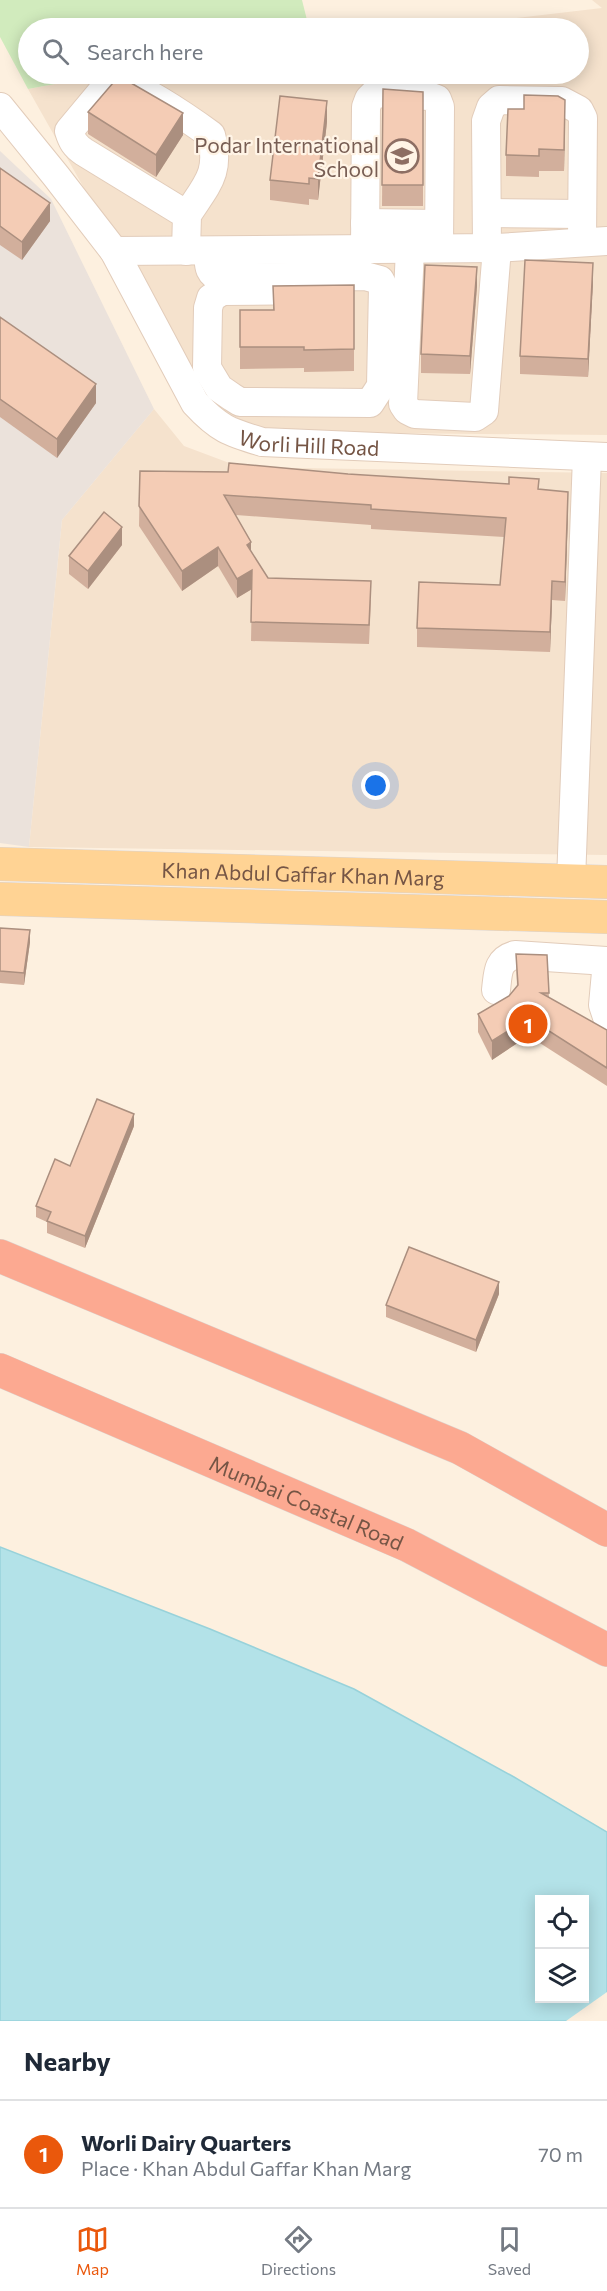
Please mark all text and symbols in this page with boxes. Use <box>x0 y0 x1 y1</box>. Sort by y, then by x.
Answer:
search box <box>18 18 589 84</box>
icon: search <box>39 35 72 68</box>
text: Search here <box>87 38 203 65</box>
place label: Podar International School <box>194 132 379 181</box>
school or university icon: Podar International School <box>384 138 420 174</box>
street label: Worli Hill Road <box>236 423 380 460</box>
your location <box>361 771 390 800</box>
street label: Khan Abdul Gaffar Khan Marg <box>161 856 445 890</box>
pin: 1 <box>508 1002 548 1046</box>
street label: Mumbai Coastal Road <box>206 1449 408 1555</box>
map controls <box>535 1895 589 2003</box>
button: locate <box>535 1895 589 1949</box>
button: layers <box>535 1949 589 2003</box>
text: Nearby <box>24 2045 111 2076</box>
text: Worli Dairy Quarters <box>81 2129 291 2156</box>
text: 1 <box>39 2142 48 2166</box>
text: 70 m <box>538 2142 583 2166</box>
text: Place · Khan Abdul Gaffar Khan Marg <box>81 2156 411 2180</box>
tab: Map <box>76 2223 109 2278</box>
tab: Directions <box>261 2223 336 2278</box>
tab: Saved <box>488 2223 531 2278</box>

